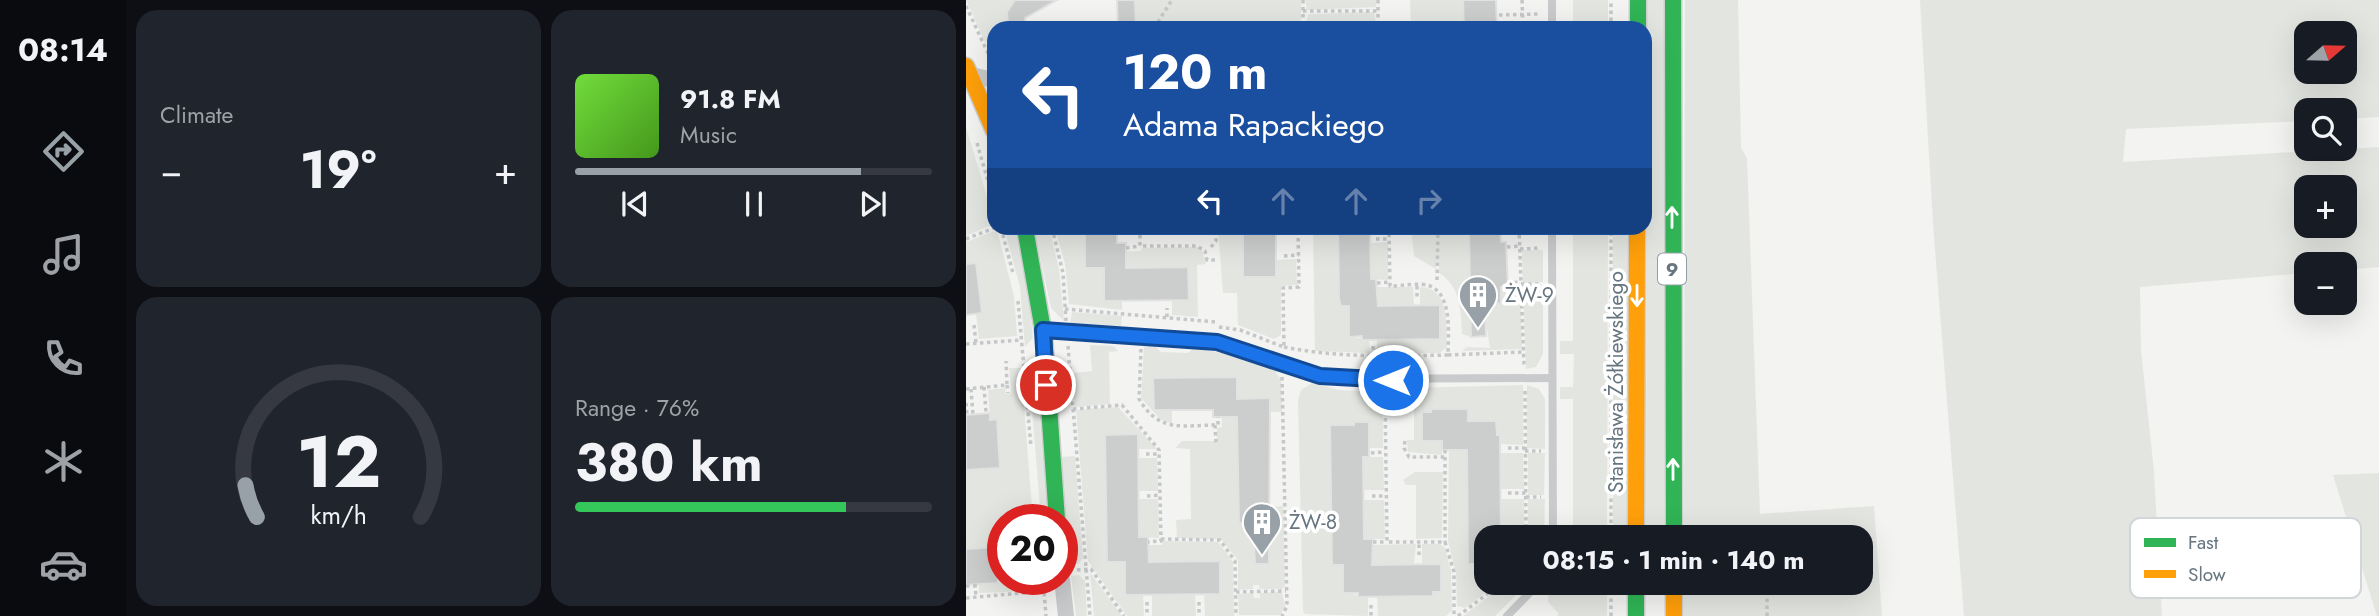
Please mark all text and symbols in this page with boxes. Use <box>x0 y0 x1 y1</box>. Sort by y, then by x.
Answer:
north arrow <box>2294 21 2357 84</box>
map controls <box>2294 21 2357 315</box>
text: 08:14 <box>18 27 108 73</box>
text: 120 m <box>1123 37 1267 107</box>
icon: left <box>1008 49 1099 140</box>
text: 91.8 FM <box>680 80 781 118</box>
text: Climate <box>160 98 233 132</box>
button: search <box>2294 98 2357 161</box>
text: Adama Rapackiego <box>1123 102 1385 148</box>
text: Music <box>680 118 737 152</box>
icon: directions <box>39 127 88 176</box>
text: 19° <box>300 132 376 208</box>
text: − <box>160 143 182 198</box>
text: + <box>494 143 517 198</box>
button: + <box>2294 175 2357 238</box>
icon: left <box>1191 182 1229 220</box>
icon: ahead <box>1264 182 1302 220</box>
icon: ahead <box>1337 182 1375 220</box>
icon: right <box>1410 182 1448 220</box>
icon: previous <box>616 185 654 223</box>
icon: pause <box>735 185 773 223</box>
icon: next <box>854 185 892 223</box>
one-way arrow <box>1665 206 1679 229</box>
icon: music <box>39 230 88 279</box>
button: − <box>2294 252 2357 315</box>
road number: 9 <box>1658 254 1686 284</box>
street label: Stanisława Żółkiewskiego <box>1601 271 1631 493</box>
building icon: ŻW-9 <box>1457 274 1499 329</box>
place label: ŻW-9 <box>1505 280 1554 310</box>
one-way arrow <box>1630 284 1644 307</box>
icon: phone <box>39 334 88 383</box>
position arrow <box>1356 343 1430 417</box>
pin <box>1016 355 1076 415</box>
icon: arrive <box>1027 366 1065 404</box>
text: Range · 76% <box>575 391 699 425</box>
text: 12 <box>296 410 381 515</box>
text: 380 km <box>575 425 763 501</box>
icon: climate <box>39 437 88 486</box>
one-way arrow <box>1666 458 1680 481</box>
text: km/h <box>310 497 367 533</box>
building icon: ŻW-8 <box>1241 501 1283 556</box>
speed limit sign: 20 <box>987 504 1078 595</box>
place label: ŻW-8 <box>1289 507 1337 537</box>
legend <box>2130 518 2361 598</box>
text: Fast <box>2188 529 2219 556</box>
icon: car <box>39 540 88 589</box>
text: 08:15 · 1 min · 140 m <box>1542 541 1805 579</box>
text: Slow <box>2188 561 2226 588</box>

